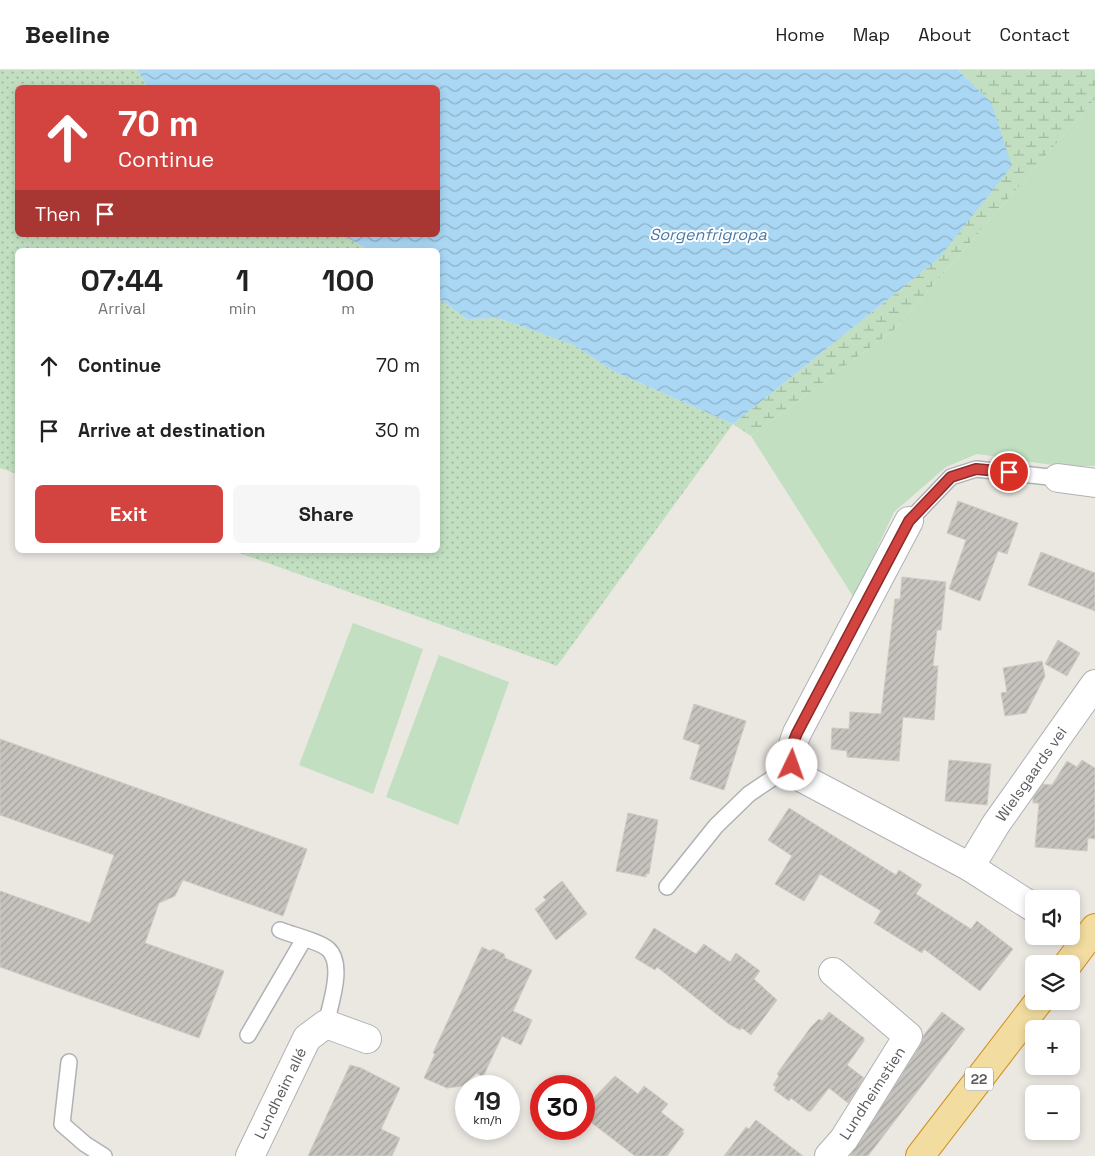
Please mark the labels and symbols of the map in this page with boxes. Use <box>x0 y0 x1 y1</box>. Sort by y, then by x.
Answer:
water label: Sorgenfrigropa <box>649 224 767 245</box>
pin <box>988 451 1030 493</box>
street label: Wielsgaards vei <box>991 723 1071 825</box>
position arrow <box>765 738 817 790</box>
street label: Lundheimstien <box>835 1043 909 1143</box>
street label: Lundheim allé <box>250 1044 310 1142</box>
road number: 22 <box>965 1068 993 1091</box>
speed limit sign: 30 <box>530 1075 595 1140</box>

